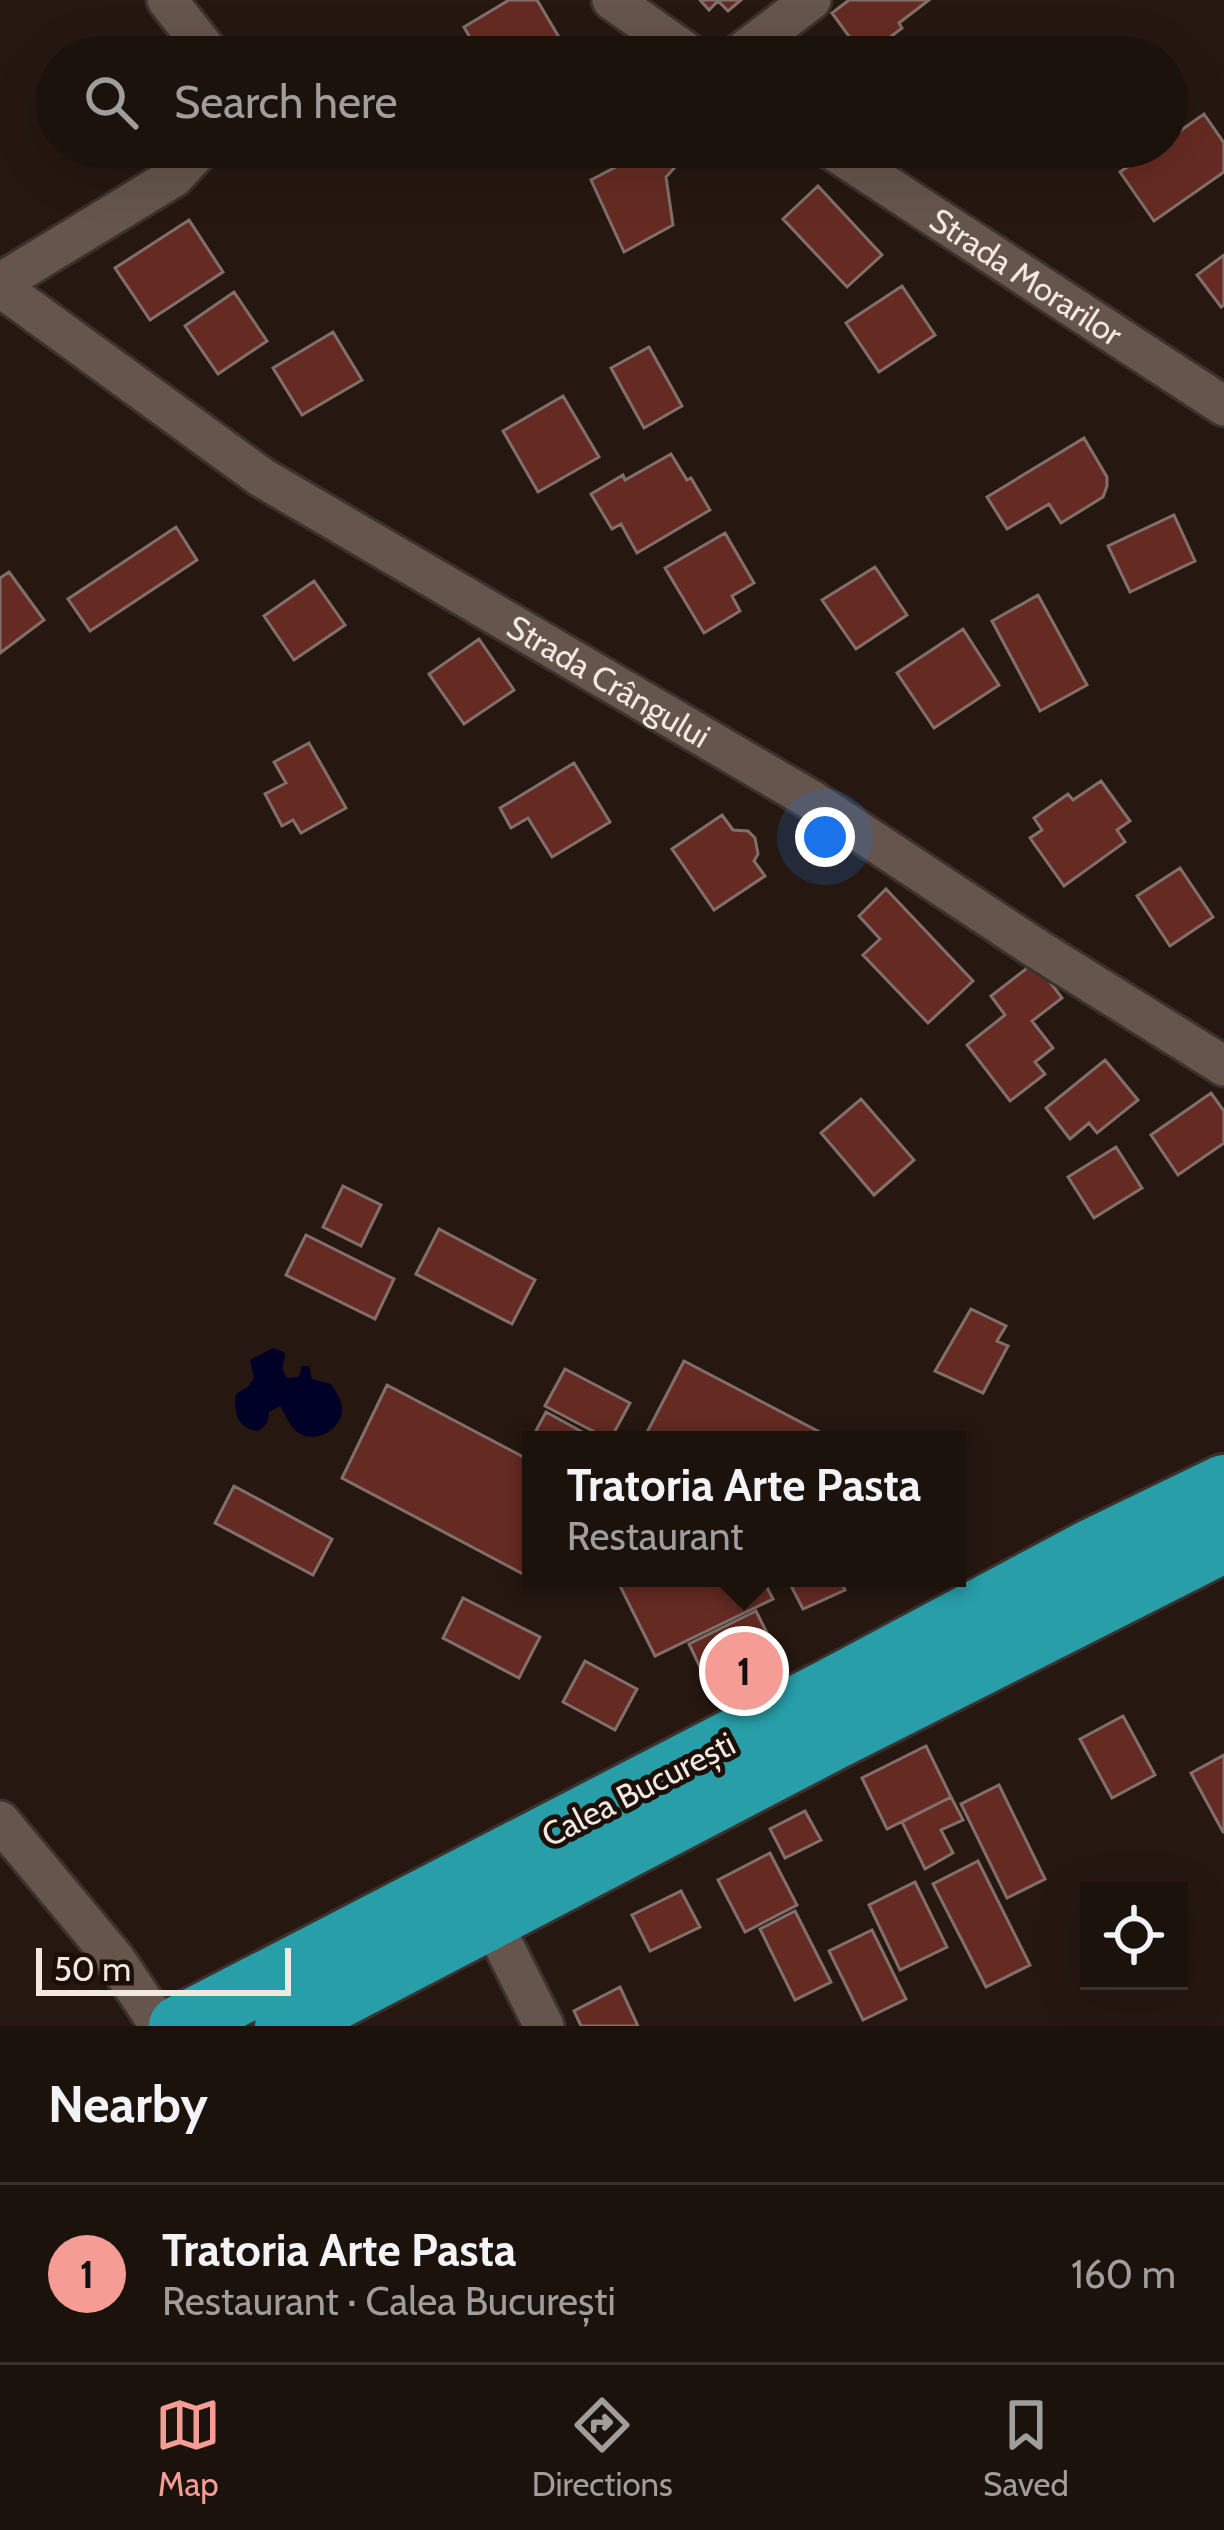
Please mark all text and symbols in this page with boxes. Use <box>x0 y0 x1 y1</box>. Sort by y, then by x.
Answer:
search box <box>36 36 1188 168</box>
icon: search <box>78 69 144 135</box>
text: Search here <box>174 75 398 129</box>
street label: Strada Morarilor <box>923 199 1131 354</box>
street label: Strada Crângului <box>500 606 717 756</box>
your location <box>795 807 855 867</box>
popup <box>522 1431 966 1587</box>
text: Tratoria Arte Pasta <box>567 1458 921 1512</box>
text: Restaurant <box>567 1512 743 1560</box>
pin: 1 <box>705 1626 783 1716</box>
street label: Calea București <box>535 1723 742 1857</box>
map controls <box>1080 1882 1188 1990</box>
button: locate <box>1080 1882 1188 1990</box>
scale bar <box>36 1942 291 1995</box>
text: 50 m <box>54 1949 131 1989</box>
text: Nearby <box>48 2073 208 2135</box>
text: Tratoria Arte Pasta <box>162 2223 516 2277</box>
text: 1 <box>80 2250 94 2298</box>
text: 160 m <box>1071 2250 1176 2298</box>
text: Restaurant · Calea București <box>162 2277 616 2325</box>
tab: Map <box>155 2392 221 2504</box>
tab: Directions <box>532 2392 673 2504</box>
tab: Saved <box>983 2392 1069 2504</box>

